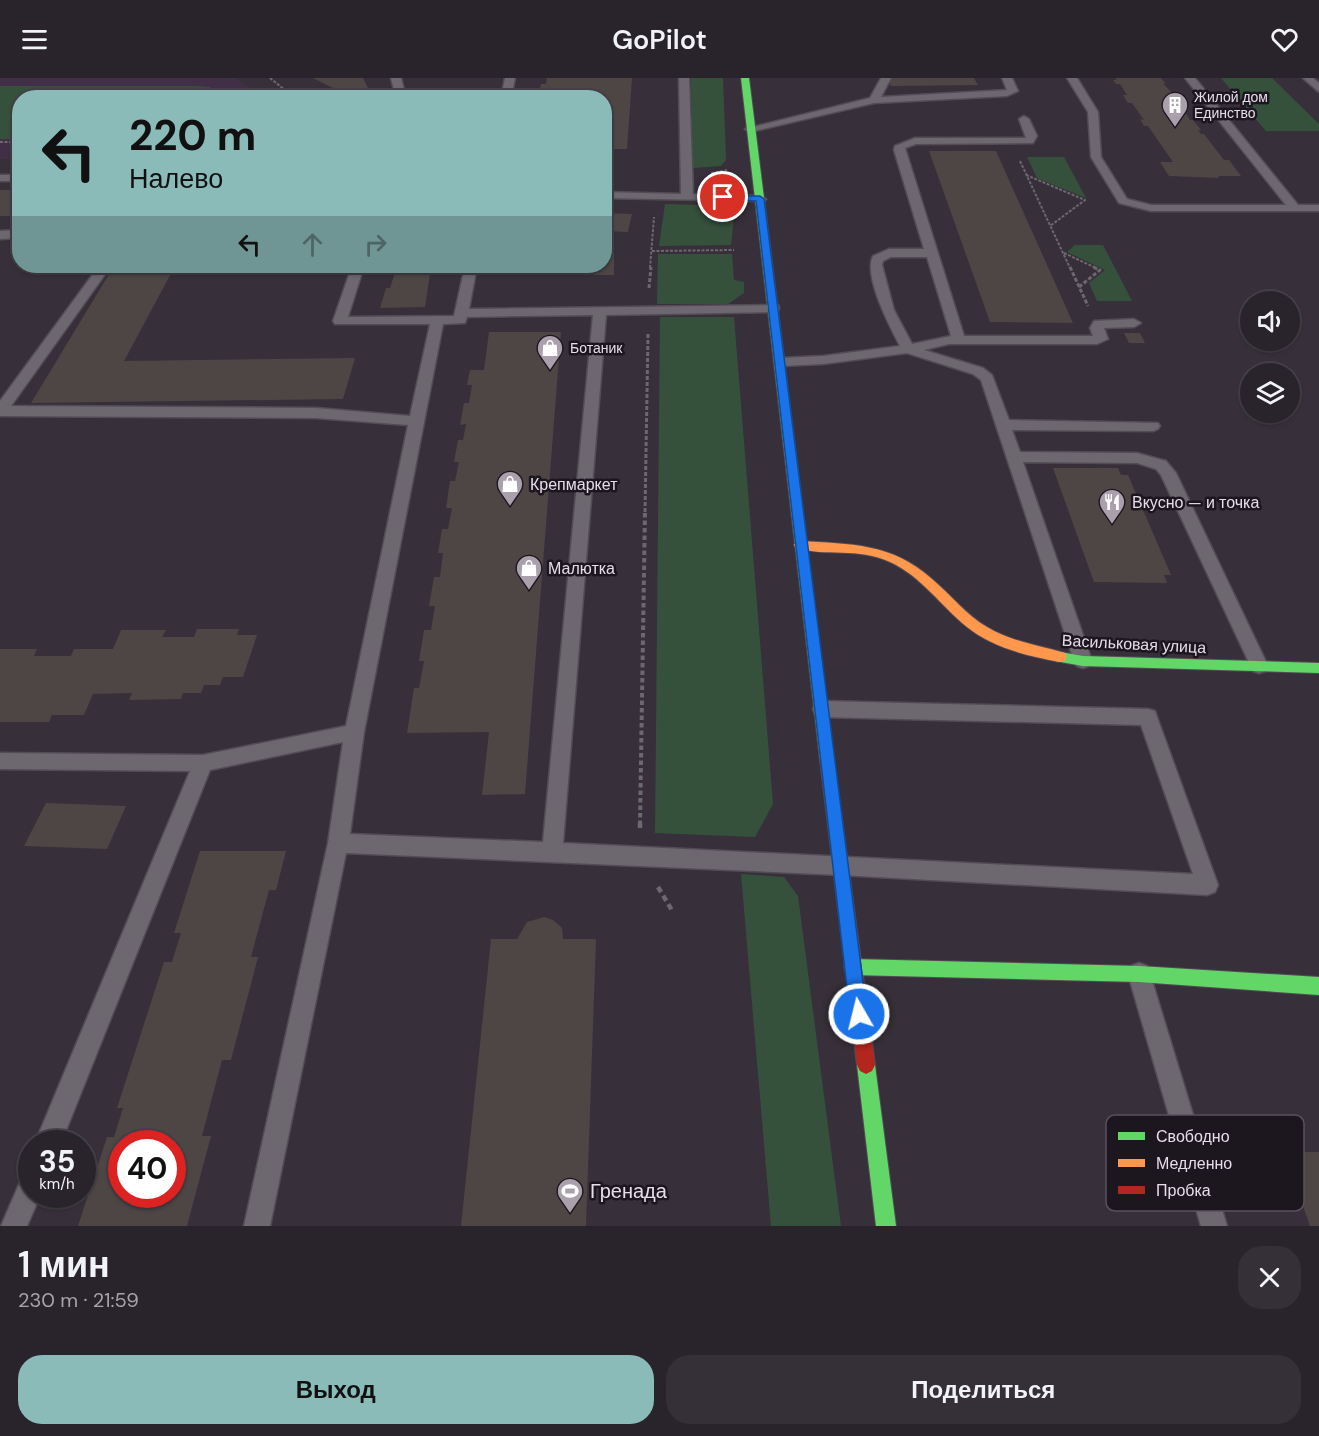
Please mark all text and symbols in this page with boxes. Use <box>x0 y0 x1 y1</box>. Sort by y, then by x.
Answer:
text: GoPilot <box>612 22 707 57</box>
icon: menu <box>18 23 51 56</box>
icon: heart <box>1268 23 1301 56</box>
place label: Жилой дом Единство <box>1194 88 1268 122</box>
building icon: Жилой дом Единство <box>1160 90 1190 128</box>
text: 220 m <box>129 108 256 163</box>
icon: left <box>30 114 108 192</box>
text: Налево <box>129 161 223 196</box>
pin <box>697 171 748 222</box>
icon: arrive <box>706 180 739 213</box>
icon: left <box>233 228 266 261</box>
icon: ahead <box>296 228 329 261</box>
icon: right <box>359 228 392 261</box>
map controls <box>1240 291 1300 423</box>
button: sound <box>1240 291 1300 351</box>
shop icon: Ботаник <box>535 333 565 371</box>
place label: Ботаник <box>570 339 623 357</box>
button: layers <box>1240 363 1300 423</box>
shop icon: Крепмаркет <box>495 469 525 507</box>
place label: Крепмаркет <box>530 474 618 495</box>
restaurant icon: Вкусно — и точка <box>1097 487 1127 525</box>
place label: Вкусно — и точка <box>1132 492 1259 513</box>
shop icon: Малютка <box>514 553 544 591</box>
place label: Малютка <box>548 558 615 579</box>
street label: Васильковая улица <box>1061 630 1207 658</box>
position arrow <box>827 982 891 1046</box>
legend <box>1106 1115 1304 1211</box>
text: Свободно <box>1156 1126 1230 1147</box>
speed limit sign: 40 <box>108 1130 186 1208</box>
text: 35 <box>39 1142 75 1181</box>
text: Медленно <box>1156 1153 1232 1174</box>
text: km/h <box>39 1174 75 1194</box>
sports icon: Гренада <box>555 1176 585 1214</box>
place label: Гренада <box>590 1178 668 1204</box>
text: Пробка <box>1156 1180 1211 1201</box>
text: 1 мин <box>18 1241 110 1288</box>
button: close <box>1238 1246 1301 1309</box>
text: 230 m · 21:59 <box>18 1287 139 1313</box>
button: Выход <box>18 1355 654 1424</box>
button: Поделиться <box>666 1355 1301 1424</box>

